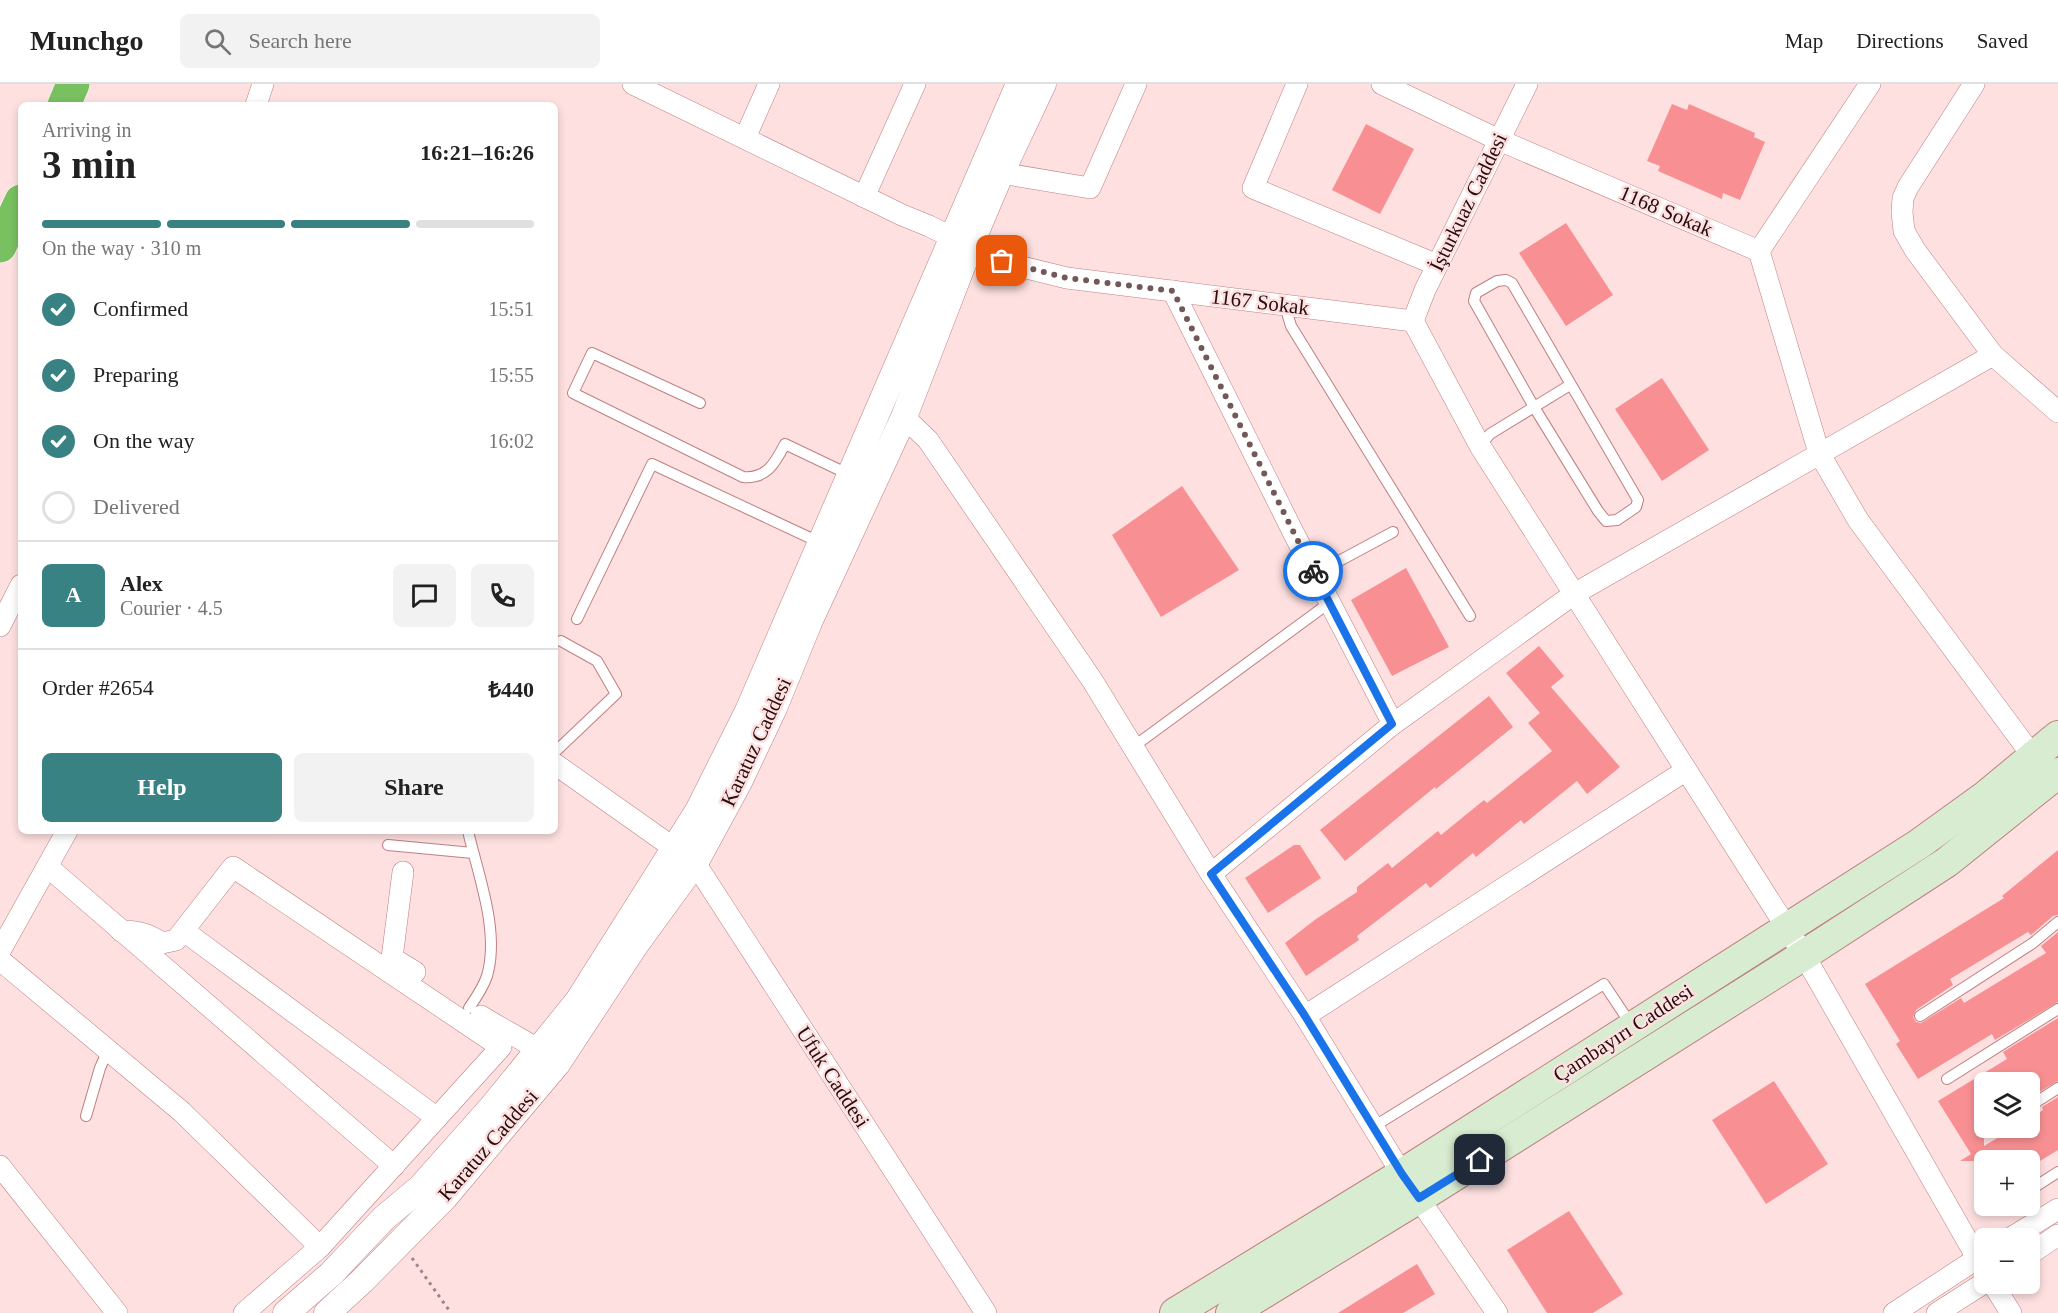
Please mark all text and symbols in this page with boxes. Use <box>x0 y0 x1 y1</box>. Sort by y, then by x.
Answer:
search box <box>180 14 600 68</box>
text: Munchgo <box>30 25 144 56</box>
icon: search <box>201 25 234 58</box>
text: Search here <box>249 28 352 53</box>
text: Map <box>1785 29 1823 53</box>
text: Directions <box>1856 29 1944 53</box>
text: Saved <box>1977 29 2028 53</box>
text: Arriving in <box>42 119 131 141</box>
street label: İşturkuaz Caddesi <box>1424 129 1512 275</box>
text: 16:21–16:26 <box>420 140 534 165</box>
text: 3 min <box>42 143 136 186</box>
street label: 1168 Sokak <box>1616 181 1717 242</box>
pin <box>976 235 1027 286</box>
text: On the way · 310 m <box>42 237 201 259</box>
icon: bag <box>985 244 1018 277</box>
street label: 1167 Sokak <box>1209 284 1311 320</box>
icon: check <box>42 293 75 326</box>
text: Confirmed <box>93 296 188 321</box>
text: 15:51 <box>488 298 534 320</box>
icon: check <box>42 359 75 392</box>
text: Preparing <box>93 362 179 387</box>
text: 15:55 <box>488 364 534 386</box>
icon: check <box>42 425 75 458</box>
text: On the way <box>93 428 194 453</box>
text: 16:02 <box>488 430 534 452</box>
text: Delivered <box>93 494 180 519</box>
courier <box>1283 541 1343 601</box>
icon: bike <box>1297 555 1330 588</box>
button: chat <box>393 564 456 627</box>
button: phone <box>471 564 534 627</box>
text: Alex <box>120 571 163 596</box>
text: A <box>66 582 81 607</box>
text: Courier · 4.5 <box>120 597 223 619</box>
street label: Karatuz Caddesi <box>716 674 796 810</box>
text: Order #2654 <box>42 675 154 700</box>
text: ₺440 <box>488 677 534 702</box>
button: Help <box>42 753 282 822</box>
button: Share <box>294 753 534 822</box>
street label: Çambayırı Caddesi <box>1549 979 1697 1087</box>
street label: Ufuk Caddesi <box>791 1022 875 1132</box>
map controls <box>1974 1072 2040 1294</box>
button: layers <box>1974 1072 2040 1138</box>
street label: Karatuz Caddesi <box>433 1084 543 1205</box>
pin <box>1454 1134 1505 1185</box>
icon: home <box>1463 1143 1496 1176</box>
button: + <box>1974 1150 2040 1216</box>
button: − <box>1974 1228 2040 1294</box>

